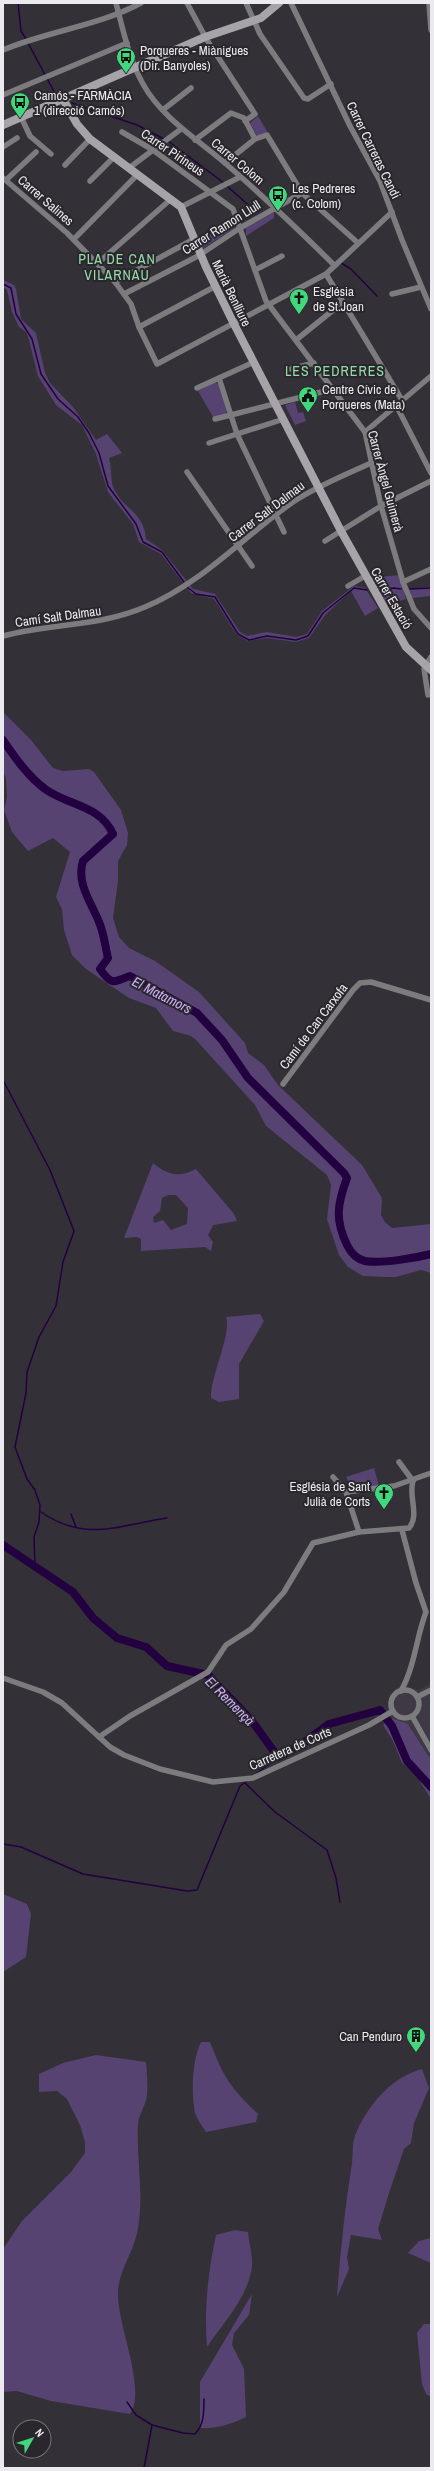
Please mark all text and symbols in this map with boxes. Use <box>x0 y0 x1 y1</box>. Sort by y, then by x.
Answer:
place label: Porqueres - Miànigues (Dir. Banyoles) <box>140 42 248 74</box>
bus stop icon: Porqueres - Miànigues (Dir. Banyoles) <box>115 46 137 74</box>
place label: Camós - FARMÀCIA 1 (direcció Camós) <box>34 87 133 119</box>
bus stop icon: Camós - FARMÀCIA 1 (direcció Camós) <box>9 91 31 119</box>
street label: Carrer Carreras Candi <box>343 99 404 202</box>
street label: Carrer Pirineus <box>138 125 208 180</box>
street label: Carrer Colom <box>208 134 268 189</box>
street label: Carrer Salines <box>14 171 77 229</box>
place label: Les Pedreres (c. Colom) <box>292 180 355 212</box>
bus stop icon: Les Pedreres (c. Colom) <box>267 184 289 212</box>
street label: Carrer Ramon Llull <box>179 197 264 258</box>
district label: PLA DE CAN VILARNAU <box>78 250 156 284</box>
street label: Marià Benlliure <box>208 257 255 329</box>
place label: Església de St.Joan <box>313 283 364 315</box>
church icon: Església de St.Joan <box>288 287 310 315</box>
district label: LES PEDRERES <box>285 362 385 380</box>
place label: Centre Cívic de Porqueres (Mata) <box>322 381 405 413</box>
public building icon: Centre Cívic de Porqueres (Mata) <box>297 385 319 413</box>
street label: Carrer Àngel Guimerà <box>364 429 407 534</box>
street label: Carrer Salt Dalmau <box>225 477 308 546</box>
street label: Carrer Estació <box>367 564 416 632</box>
street label: Camí Salt Dalmau <box>14 602 102 631</box>
water label: El Matamors <box>129 972 195 1018</box>
street label: Camí de Can Carxofa <box>276 980 351 1073</box>
place label: Església de Sant Julià de Corts <box>289 1478 370 1510</box>
church icon: Església de Sant Julià de Corts <box>373 1482 395 1510</box>
water label: El Remençà <box>202 1673 258 1729</box>
street label: Carretera de Corts <box>246 1723 334 1774</box>
building icon: Can Penduro <box>405 2025 427 2053</box>
place label: Can Penduro <box>339 2028 402 2045</box>
north arrow <box>12 2419 52 2459</box>
text: N <box>32 2426 47 2440</box>

